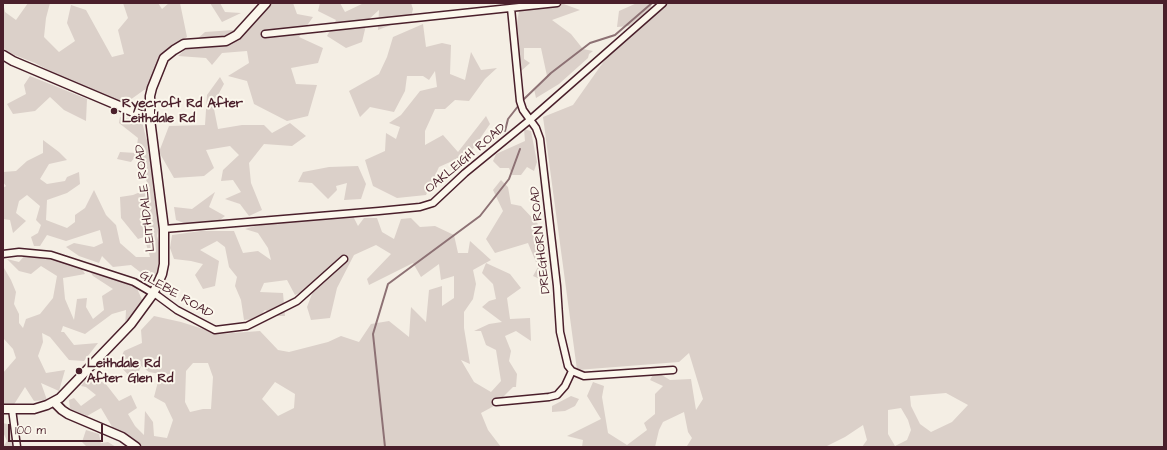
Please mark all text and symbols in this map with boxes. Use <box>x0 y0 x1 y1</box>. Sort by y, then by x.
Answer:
place label: Ryecroft Rd After Leithdale Rd <box>122 96 243 127</box>
marker: Ryecroft Rd After Leithdale Rd <box>109 106 119 116</box>
street label: OAKLEIGH ROAD <box>423 121 509 197</box>
street label: LEITHDALE ROAD <box>133 143 159 253</box>
street label: DREGHORN ROAD <box>528 185 554 295</box>
street label: GLEBE ROAD <box>136 268 216 322</box>
place label: Leithdale Rd After Glen Rd <box>87 356 173 387</box>
marker: Leithdale Rd After Glen Rd <box>74 366 84 376</box>
scale bar <box>10 416 105 442</box>
text: 100 m <box>15 422 46 439</box>

